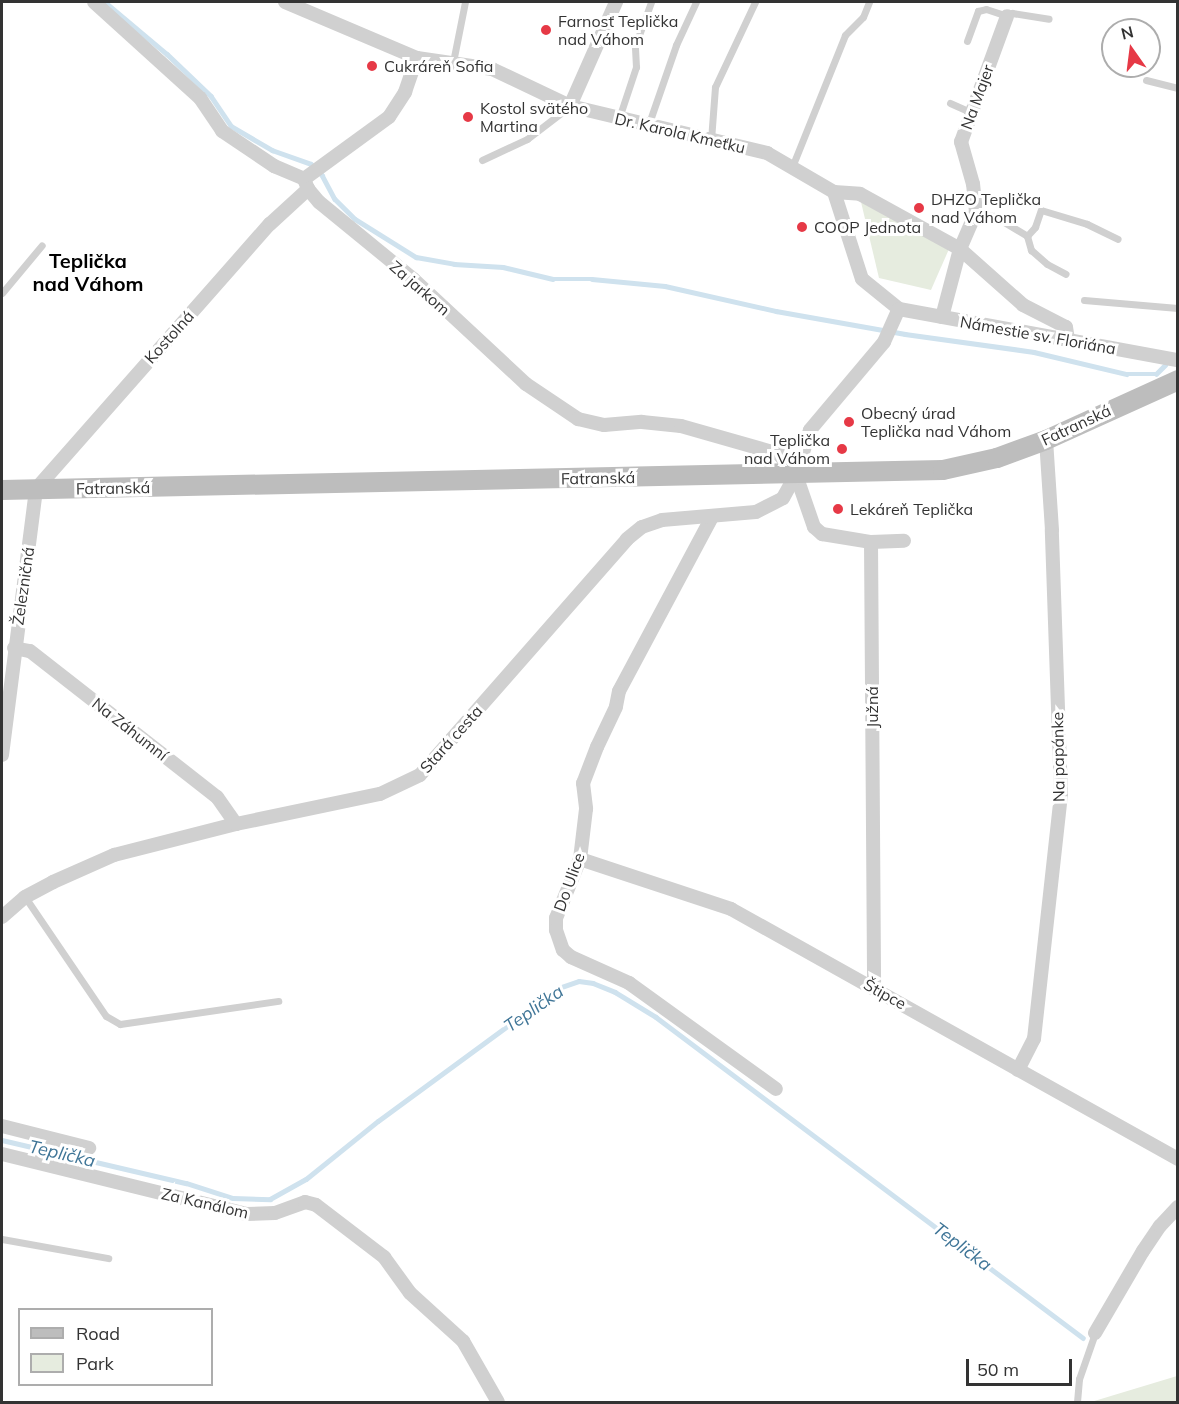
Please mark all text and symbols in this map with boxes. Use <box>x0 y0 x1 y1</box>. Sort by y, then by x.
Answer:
place label: Farnosť Teplička nad Váhom <box>558 11 678 49</box>
north arrow <box>1101 18 1161 78</box>
text: N <box>1119 21 1135 44</box>
marker: Farnosť Teplička nad Váhom <box>539 23 553 37</box>
place label: Cukráreň Sofia <box>384 56 493 76</box>
marker: Cukráreň Sofia <box>365 59 379 73</box>
street label: Na Majer <box>956 62 998 132</box>
place label: Kostol svätého Martina <box>480 98 588 136</box>
street label: Dr. Karola Kmeťku <box>613 109 747 157</box>
marker: Kostol svätého Martina <box>461 110 475 124</box>
place label: DHZO Teplička nad Váhom <box>931 189 1041 227</box>
marker: DHZO Teplička nad Váhom <box>912 201 926 215</box>
place label: COOP Jednota <box>814 217 921 237</box>
marker: COOP Jednota <box>795 220 809 234</box>
district label: Teplička nad Váhom <box>32 248 144 295</box>
street label: Za jarkom <box>386 257 454 319</box>
street label: Kostolná <box>140 307 198 367</box>
street label: Námestie sv. Floriána <box>959 312 1117 358</box>
street label: Fatranská <box>1038 401 1114 449</box>
place label: Obecný úrad Teplička nad Váhom <box>861 403 1011 441</box>
marker: Obecný úrad Teplička nad Váhom <box>842 415 856 429</box>
place label: Teplička nad Váhom <box>744 430 830 468</box>
marker: Teplička nad Váhom <box>835 442 849 456</box>
street label: Fatranská <box>561 468 635 488</box>
street label: Fatranská <box>76 478 150 498</box>
place label: Lekáreň Teplička <box>850 499 973 519</box>
marker: Lekáreň Teplička <box>831 502 845 516</box>
street label: Železničná <box>8 546 38 626</box>
street label: Južná <box>862 686 882 728</box>
street label: Na Záhumní <box>88 694 172 764</box>
street label: Stará cesta <box>416 701 486 777</box>
street label: Na papánke <box>1048 712 1068 802</box>
street label: Do Ulice <box>550 850 588 914</box>
street label: Štipce <box>860 975 910 1013</box>
water label: Teplička <box>500 981 568 1037</box>
water label: Teplička <box>27 1136 97 1172</box>
street label: Za Kanálom <box>160 1184 250 1222</box>
water label: Teplička <box>929 1218 995 1276</box>
legend <box>18 1308 213 1386</box>
text: Road <box>76 1322 120 1345</box>
scale bar <box>969 1347 1076 1385</box>
text: Park <box>76 1352 114 1375</box>
text: 50 m <box>977 1358 1019 1381</box>

